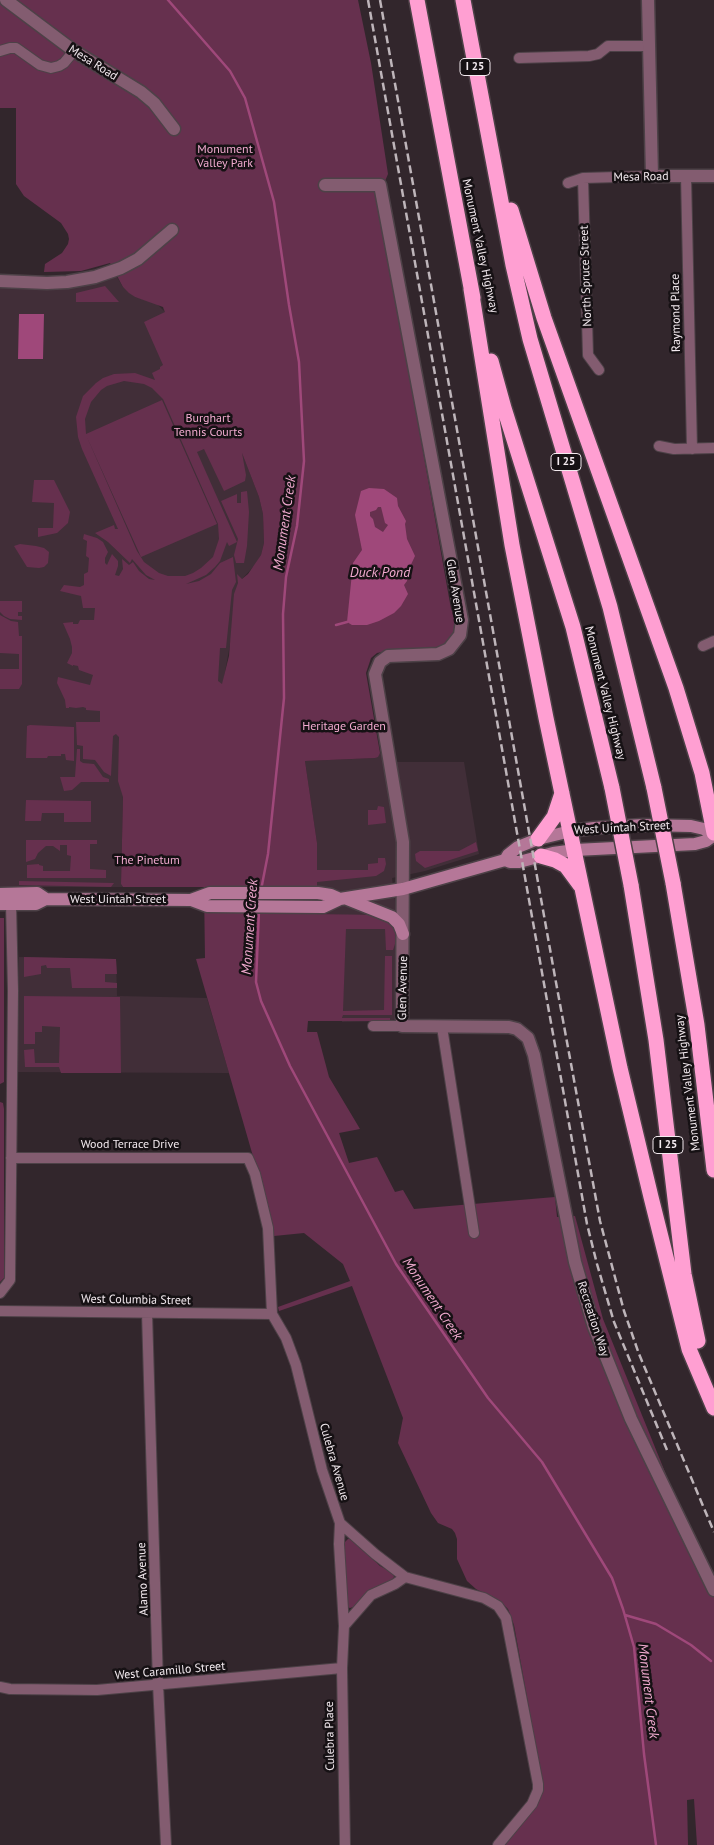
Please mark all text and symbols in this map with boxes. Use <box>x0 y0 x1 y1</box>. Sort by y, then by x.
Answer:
street label: Mesa Road <box>66 42 120 84</box>
road number: I 25 <box>460 58 490 76</box>
park label: Monument Valley Park <box>197 143 253 171</box>
street label: Mesa Road <box>613 169 669 185</box>
street label: Monument Valley Highway <box>459 177 501 315</box>
street label: North Spruce Street <box>577 225 595 327</box>
street label: Raymond Place <box>668 274 684 352</box>
park label: Burghart Tennis Courts <box>174 412 242 440</box>
road number: I 25 <box>551 454 581 471</box>
water label: Monument Creek <box>270 474 300 572</box>
street label: Glen Avenue <box>443 558 467 624</box>
water label: Duck Pond <box>350 565 410 581</box>
street label: Monument Valley Highway <box>581 625 629 761</box>
park label: Heritage Garden <box>302 720 386 734</box>
street label: West Uintah Street <box>574 818 670 838</box>
park label: The Pinetum <box>114 854 180 868</box>
water label: Monument Creek <box>238 879 262 975</box>
street label: West Uintah Street <box>70 893 166 907</box>
street label: Glen Avenue <box>395 956 411 1020</box>
street label: Monument Valley Highway <box>673 1014 703 1152</box>
road number: I 25 <box>653 1136 683 1154</box>
street label: Wood Terrace Drive <box>81 1138 179 1152</box>
water label: Monument Creek <box>398 1255 466 1343</box>
street label: Recreation Way <box>574 1279 612 1359</box>
street label: West Columbia Street <box>81 1292 191 1308</box>
street label: Culebra Avenue <box>316 1422 352 1502</box>
street label: Alamo Avenue <box>135 1542 151 1616</box>
water label: Monument Creek <box>634 1643 662 1739</box>
street label: West Caramillo Street <box>114 1659 226 1683</box>
street label: Culebra Place <box>322 1701 338 1771</box>

